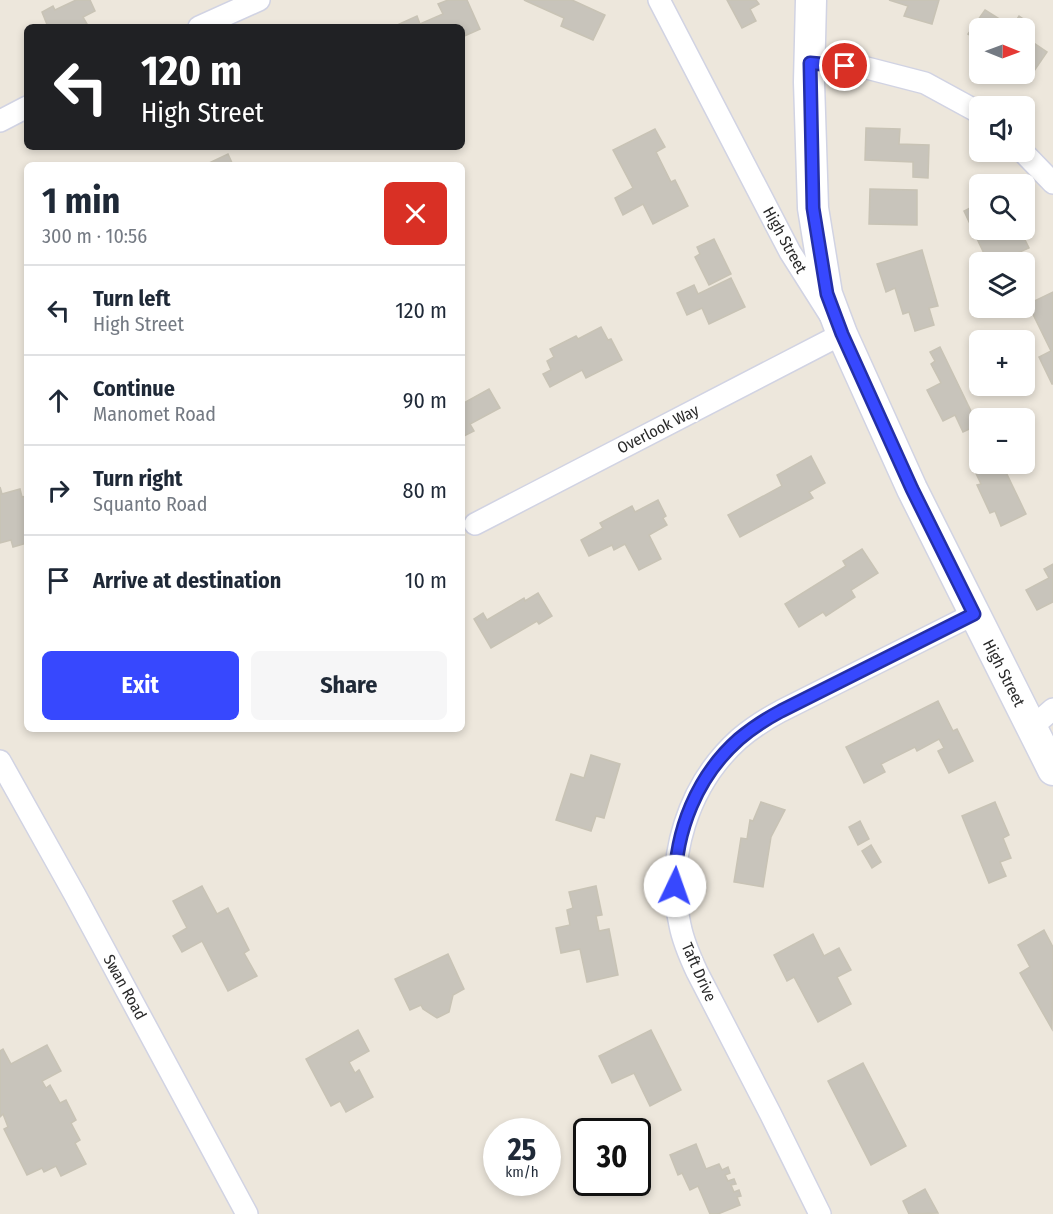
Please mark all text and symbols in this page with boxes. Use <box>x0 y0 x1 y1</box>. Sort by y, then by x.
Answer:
north arrow <box>969 18 1035 84</box>
map controls <box>969 18 1035 474</box>
pin <box>819 40 870 91</box>
text: 120 m <box>141 46 242 96</box>
icon: left <box>42 48 120 126</box>
icon: arrive <box>828 49 861 82</box>
button: sound <box>969 96 1035 162</box>
text: High Street <box>141 97 264 129</box>
button: search <box>969 174 1035 240</box>
text: 1 min <box>42 179 120 223</box>
button: close <box>384 182 447 245</box>
street label: High Street <box>759 204 811 277</box>
text: 300 m · 10:56 <box>42 224 147 248</box>
button: layers <box>969 252 1035 318</box>
text: Turn left <box>93 285 171 312</box>
icon: left <box>42 294 75 327</box>
text: 120 m <box>395 297 447 324</box>
text: High Street <box>93 312 184 336</box>
button: + <box>969 330 1035 396</box>
text: Continue <box>93 375 175 402</box>
icon: ahead <box>42 384 75 417</box>
text: 90 m <box>403 387 447 414</box>
street label: Overlook Way <box>614 400 703 458</box>
text: Manomet Road <box>93 402 216 426</box>
button: − <box>969 408 1035 474</box>
text: Turn right <box>93 465 182 492</box>
icon: right <box>42 474 75 507</box>
text: 80 m <box>402 477 447 504</box>
text: Squanto Road <box>93 492 207 516</box>
icon: arrive <box>42 564 75 597</box>
text: Arrive at destination <box>93 567 281 594</box>
text: 10 m <box>405 567 447 594</box>
street label: High Street <box>979 636 1029 710</box>
button: Exit <box>42 651 239 720</box>
button: Share <box>251 651 447 720</box>
position arrow <box>643 854 707 918</box>
street label: Taft Drive <box>678 940 720 1004</box>
street label: Swan Road <box>99 951 151 1023</box>
speed limit sign: 30 <box>573 1118 651 1196</box>
text: 25 <box>508 1132 536 1168</box>
text: km/h <box>505 1163 539 1181</box>

